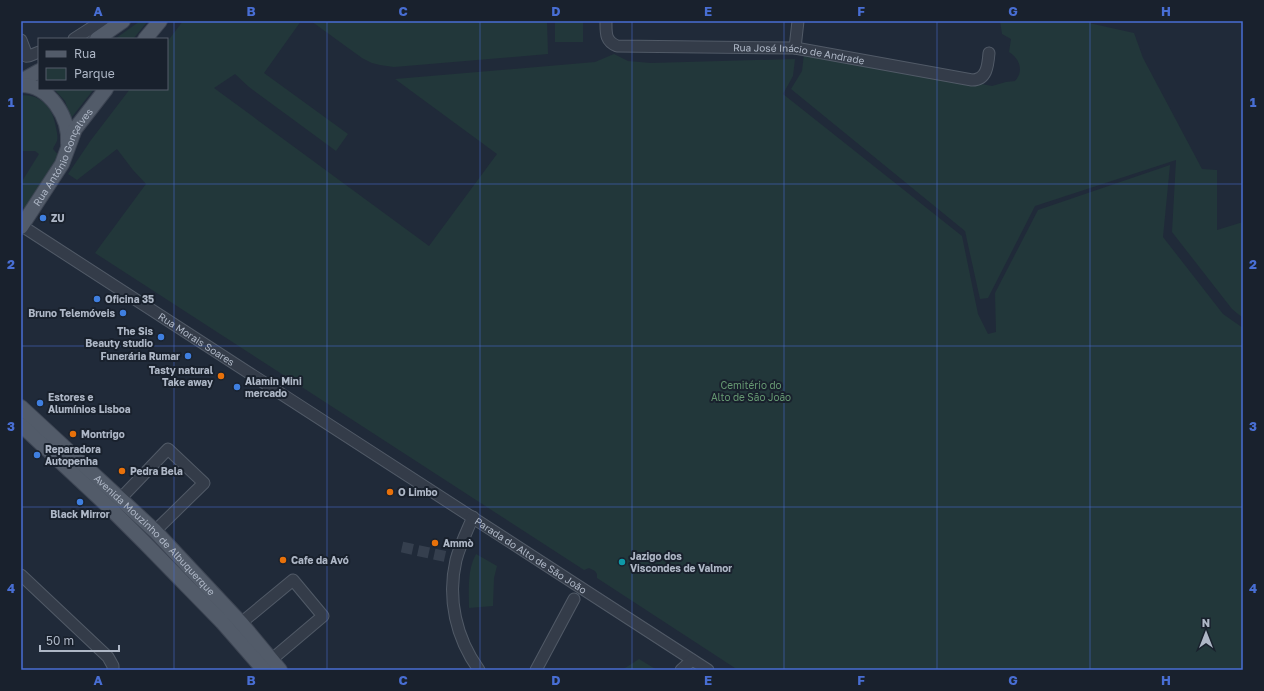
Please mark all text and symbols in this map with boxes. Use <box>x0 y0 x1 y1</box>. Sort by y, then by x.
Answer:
text: A <box>93 3 103 19</box>
text: B <box>246 3 256 19</box>
text: C <box>398 3 408 19</box>
text: D <box>551 3 561 19</box>
text: E <box>704 3 712 19</box>
text: F <box>857 3 865 19</box>
text: G <box>1008 3 1018 19</box>
text: H <box>1161 3 1171 19</box>
legend <box>38 38 168 90</box>
street label: Rua José Inácio de Andrade <box>733 41 866 66</box>
text: Rua <box>74 46 96 61</box>
text: Parque <box>74 66 115 81</box>
text: 1 <box>8 94 15 110</box>
text: 1 <box>1250 94 1257 110</box>
street label: Rua António Gonçalves <box>30 106 95 208</box>
place label: ZU <box>51 212 65 224</box>
marker: ZU <box>38 213 48 223</box>
text: 2 <box>7 256 15 272</box>
text: 2 <box>1249 256 1257 272</box>
place label: Oficina 35 <box>105 293 154 305</box>
marker: Oficina 35 <box>92 294 102 304</box>
place label: Bruno Telemóveis <box>28 307 115 319</box>
marker: Bruno Telemóveis <box>118 308 128 318</box>
street label: Rua Morais Soares <box>156 310 237 368</box>
place label: The Sis Beauty studio <box>85 325 153 349</box>
marker: The Sis Beauty studio <box>156 332 166 342</box>
place label: Funerária Rumar <box>100 350 180 362</box>
marker: Funerária Rumar <box>183 351 193 361</box>
place label: Tasty natural Take away <box>149 364 214 388</box>
marker: Tasty natural Take away <box>216 371 226 381</box>
place label: Alamin Mini mercado <box>245 375 302 399</box>
park label: Cemitério do Alto de São João <box>711 379 791 403</box>
marker: Alamin Mini mercado <box>232 382 242 392</box>
place label: Estores e Alumínios Lisboa <box>48 391 131 415</box>
marker: Estores e Alumínios Lisboa <box>35 398 45 408</box>
text: 3 <box>7 418 15 434</box>
text: 3 <box>1249 418 1257 434</box>
place label: Montrigo <box>81 428 125 440</box>
marker: Montrigo <box>68 429 78 439</box>
place label: Reparadora Autopenha <box>45 443 101 467</box>
marker: Reparadora Autopenha <box>32 450 42 460</box>
place label: Pedra Bela <box>130 465 183 477</box>
marker: Pedra Bela <box>117 466 127 476</box>
street label: Avenida Mouzinho de Albuquerque <box>92 472 218 598</box>
place label: O Limbo <box>398 486 438 498</box>
marker: O Limbo <box>385 487 395 497</box>
marker: Black Mirror <box>75 497 85 507</box>
place label: Black Mirror <box>50 508 110 520</box>
street label: Parada do Alto de São João <box>473 515 589 596</box>
place label: Ammò <box>443 537 474 549</box>
marker: Ammò <box>430 538 440 548</box>
place label: Jazigo dos Viscondes de Valmor <box>630 550 732 574</box>
place label: Cafe da Avó <box>291 554 349 566</box>
marker: Cafe da Avó <box>278 555 288 565</box>
marker: Jazigo dos Viscondes de Valmor <box>617 557 627 567</box>
text: 4 <box>7 580 15 596</box>
text: 4 <box>1249 580 1257 596</box>
north arrow <box>1186 613 1226 653</box>
text: N <box>1202 616 1210 629</box>
scale bar <box>40 627 119 653</box>
text: 50 m <box>46 633 74 648</box>
text: A <box>93 672 103 688</box>
text: B <box>246 672 256 688</box>
text: C <box>398 672 408 688</box>
text: D <box>551 672 561 688</box>
text: E <box>704 672 712 688</box>
text: F <box>857 672 865 688</box>
text: G <box>1008 672 1018 688</box>
text: H <box>1161 672 1171 688</box>

